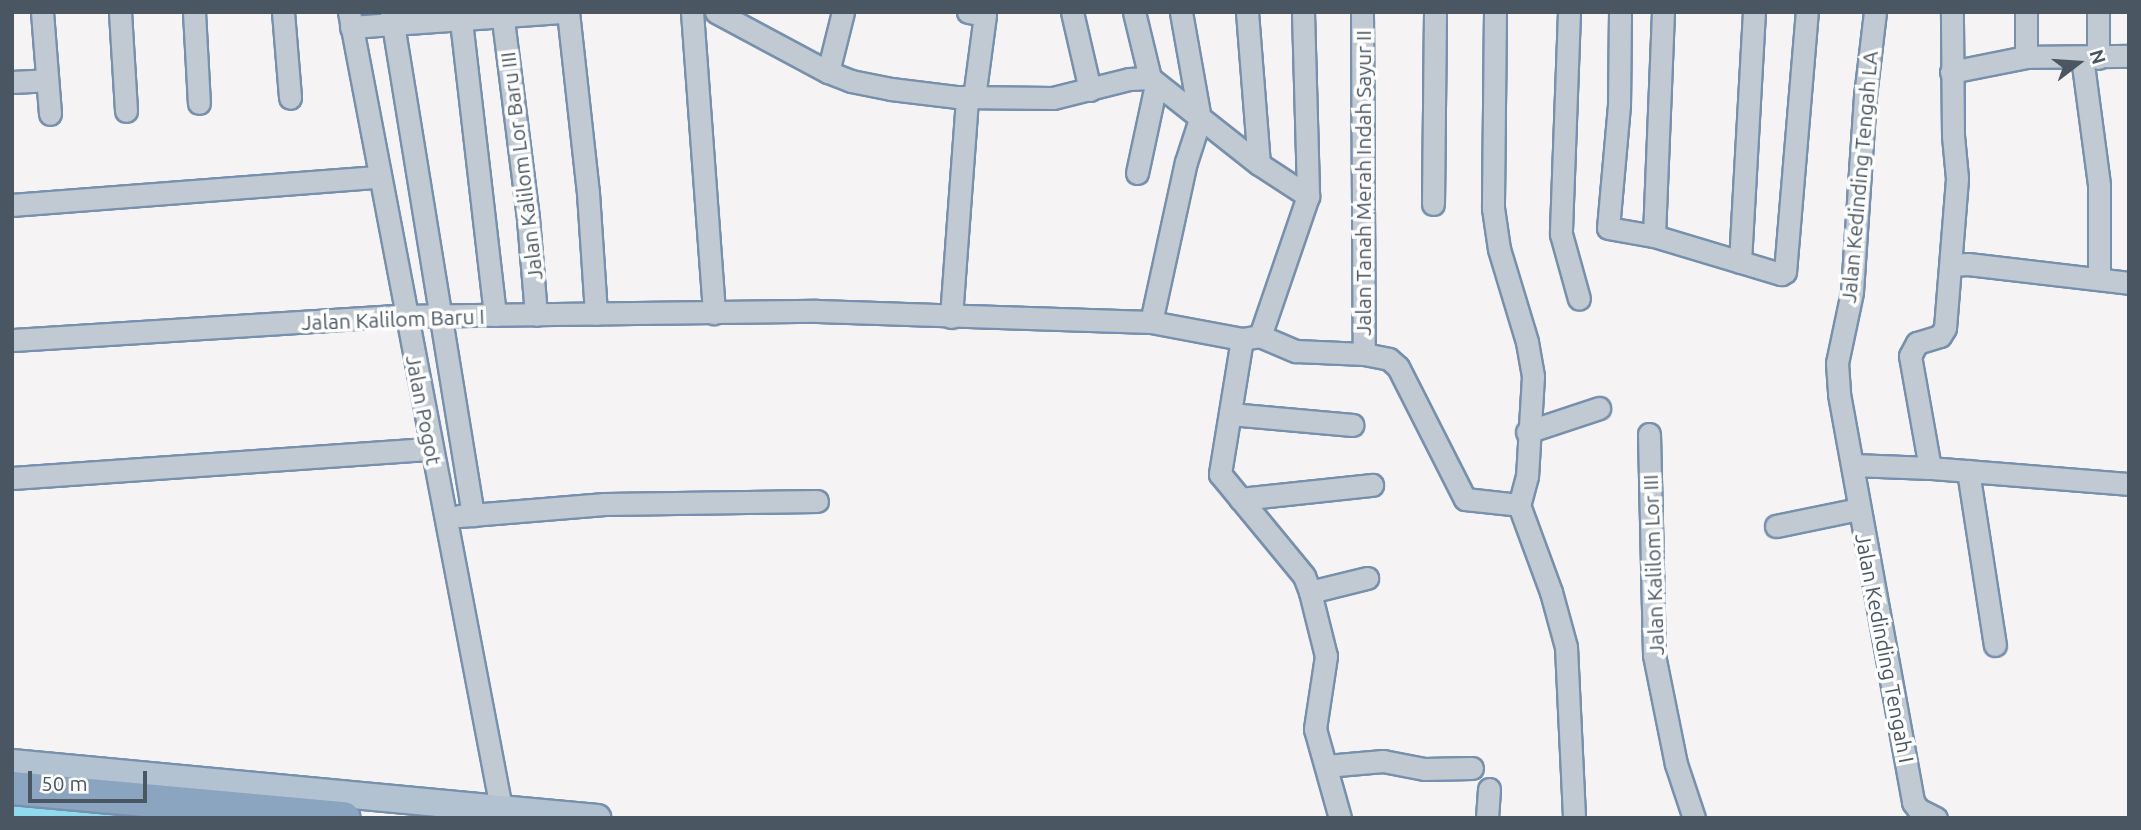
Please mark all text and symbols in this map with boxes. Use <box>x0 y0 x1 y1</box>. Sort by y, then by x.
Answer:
north arrow <box>2043 28 2113 98</box>
street label: Jalan Tanah Merah Indah Sayur II <box>1350 30 1376 336</box>
text: N <box>2085 47 2111 67</box>
street label: Jalan Kalilom Lor Baru III <box>494 50 548 282</box>
street label: Jalan Kedinding Tengah LA <box>1835 50 1883 304</box>
street label: Jalan Kalilom Baru I <box>301 303 485 335</box>
street label: Jalan Pogot <box>401 353 447 467</box>
street label: Jalan Kalilom Lor III <box>1637 474 1669 656</box>
street label: Jalan Kedinding Tengah I <box>1850 531 1920 765</box>
scale bar <box>32 756 150 800</box>
text: 50 m <box>41 771 88 795</box>

